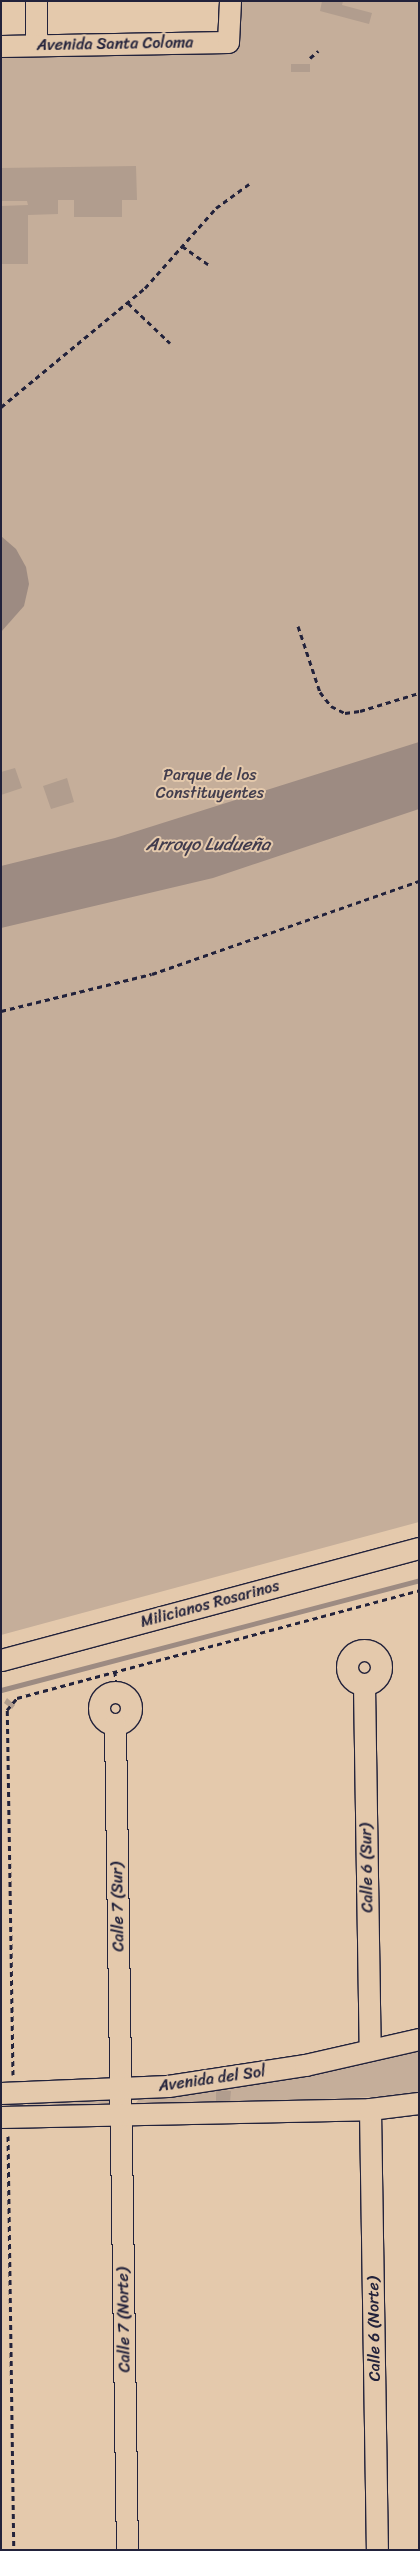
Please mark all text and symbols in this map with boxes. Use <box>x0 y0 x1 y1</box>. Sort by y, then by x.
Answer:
street label: Avenida Santa Coloma <box>36 33 194 55</box>
park label: Parque de los Constituyentes <box>156 765 264 803</box>
water label: Arroyo Ludueña <box>146 833 270 855</box>
street label: Milicianos Rosarinos <box>138 1576 282 1632</box>
street label: Calle 6 (Sur) <box>357 1823 377 1913</box>
street label: Calle 7 (Sur) <box>108 1862 128 1952</box>
street label: Avenida del Sol <box>157 2062 267 2096</box>
street label: Calle 7 (Norte) <box>113 2267 135 2373</box>
street label: Calle 6 (Norte) <box>363 2276 385 2382</box>

